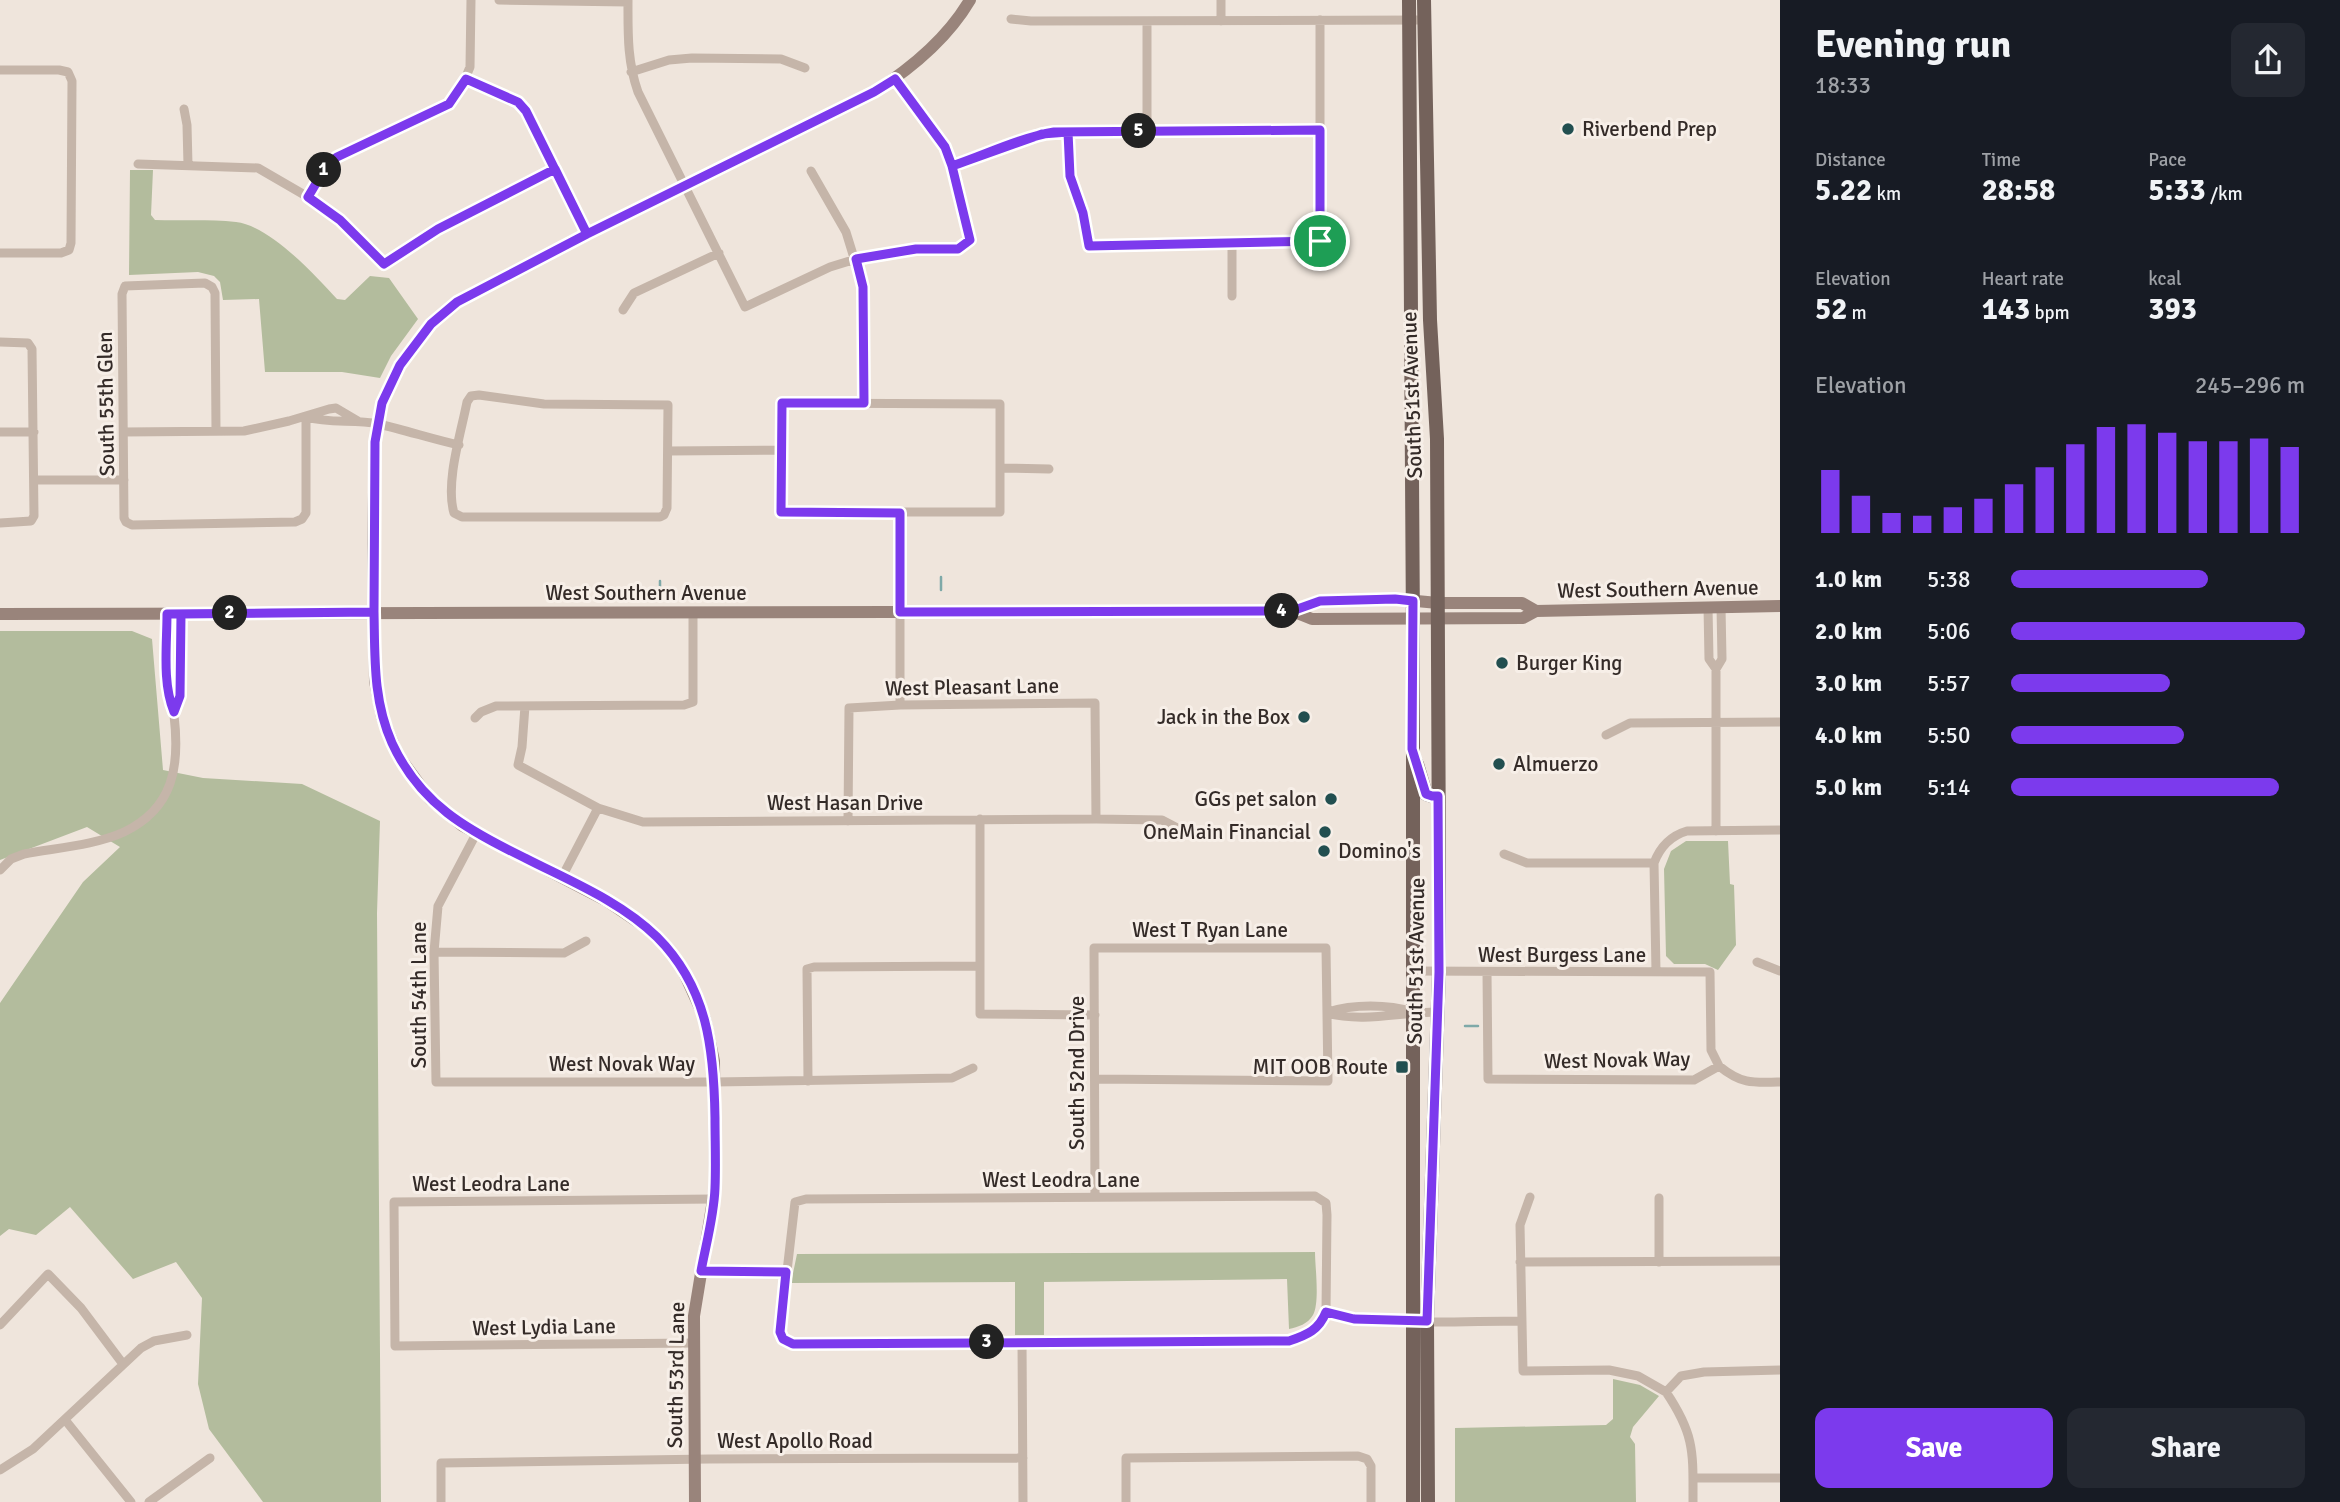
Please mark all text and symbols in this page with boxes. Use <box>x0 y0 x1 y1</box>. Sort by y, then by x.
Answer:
text: Evening run <box>1815 21 2011 68</box>
button: share <box>2231 23 2305 97</box>
text: 18:33 <box>1815 71 1871 100</box>
pin: 5 <box>1122 114 1156 148</box>
place label: Riverbend Prep <box>1582 116 1717 142</box>
text: 5 <box>1133 118 1144 142</box>
marker: Riverbend Prep <box>1560 121 1576 137</box>
text: Distance <box>1815 148 1886 172</box>
text: Time <box>1982 148 2021 172</box>
text: Pace <box>2148 148 2187 172</box>
pin: 1 <box>306 152 342 188</box>
text: 1 <box>318 157 329 181</box>
text: 5.22 <box>1815 172 1872 209</box>
text: 28:58 <box>1982 172 2055 209</box>
text: 5:33 <box>2148 172 2206 209</box>
text: km <box>1872 182 1901 206</box>
text: /km <box>2206 182 2243 206</box>
pin <box>1290 211 1350 271</box>
icon: arrive <box>1301 222 1339 260</box>
text: Elevation <box>1815 267 1891 291</box>
text: Heart rate <box>1982 267 2064 291</box>
text: kcal <box>2148 267 2182 291</box>
text: 52 <box>1815 291 1847 328</box>
text: 143 <box>1982 291 2030 328</box>
text: 393 <box>2148 291 2197 328</box>
text: m <box>1847 301 1867 325</box>
text: bpm <box>2030 301 2070 325</box>
street label: South 51st Avenue <box>1396 311 1428 479</box>
street label: South 55th Glen <box>92 331 120 477</box>
text: Elevation <box>1815 371 1907 400</box>
text: 245–296 m <box>2195 371 2305 400</box>
text: 1.0 km <box>1815 565 1882 594</box>
text: 5:38 <box>1927 565 1970 594</box>
street label: West Southern Avenue <box>1557 574 1759 604</box>
street label: West Southern Avenue <box>545 580 747 606</box>
pin: 4 <box>1264 594 1300 628</box>
pin: 2 <box>212 596 247 630</box>
text: 4 <box>1276 598 1287 622</box>
text: 2 <box>224 600 235 624</box>
text: 2.0 km <box>1815 617 1882 646</box>
text: 5:06 <box>1927 617 1970 646</box>
place label: Burger King <box>1516 650 1622 676</box>
marker: Burger King <box>1494 655 1510 671</box>
text: 3.0 km <box>1815 669 1882 698</box>
text: 5:57 <box>1927 669 1970 698</box>
street label: West Pleasant Lane <box>885 672 1059 702</box>
place label: Jack in the Box <box>1157 704 1290 730</box>
marker: Jack in the Box <box>1296 709 1312 725</box>
text: 4.0 km <box>1815 721 1882 750</box>
text: 5:50 <box>1927 721 1970 750</box>
place label: Almuerzo <box>1513 751 1598 777</box>
marker: Almuerzo <box>1491 756 1507 772</box>
text: 5.0 km <box>1815 773 1882 802</box>
text: 5:14 <box>1927 773 1970 802</box>
place label: GGs pet salon <box>1194 786 1317 812</box>
street label: West Hasan Drive <box>767 790 923 816</box>
marker: GGs pet salon <box>1323 791 1339 807</box>
place label: OneMain Financial <box>1143 819 1311 845</box>
marker: OneMain Financial <box>1317 824 1333 840</box>
place label: Domino's <box>1338 838 1421 864</box>
marker: Domino's <box>1316 843 1332 859</box>
street label: South 51st Avenue <box>1402 877 1430 1045</box>
street label: West T Ryan Lane <box>1132 917 1288 943</box>
street label: South 54th Lane <box>406 922 432 1068</box>
street label: West Burgess Lane <box>1478 942 1646 968</box>
street label: South 52nd Drive <box>1064 996 1090 1150</box>
street label: West Novak Way <box>1544 1046 1691 1074</box>
street label: West Novak Way <box>549 1051 695 1077</box>
place label: MIT OOB Route <box>1253 1054 1388 1080</box>
marker: MIT OOB Route <box>1394 1059 1410 1075</box>
street label: West Leodra Lane <box>982 1167 1140 1193</box>
street label: West Leodra Lane <box>412 1171 570 1197</box>
street label: South 53rd Lane <box>662 1301 690 1449</box>
street label: West Lydia Lane <box>472 1313 616 1341</box>
pin: 3 <box>970 1324 1004 1360</box>
text: 3 <box>981 1329 992 1353</box>
button: Save <box>1815 1408 2053 1488</box>
button: Share <box>2067 1408 2305 1488</box>
street label: West Apollo Road <box>717 1428 873 1454</box>

